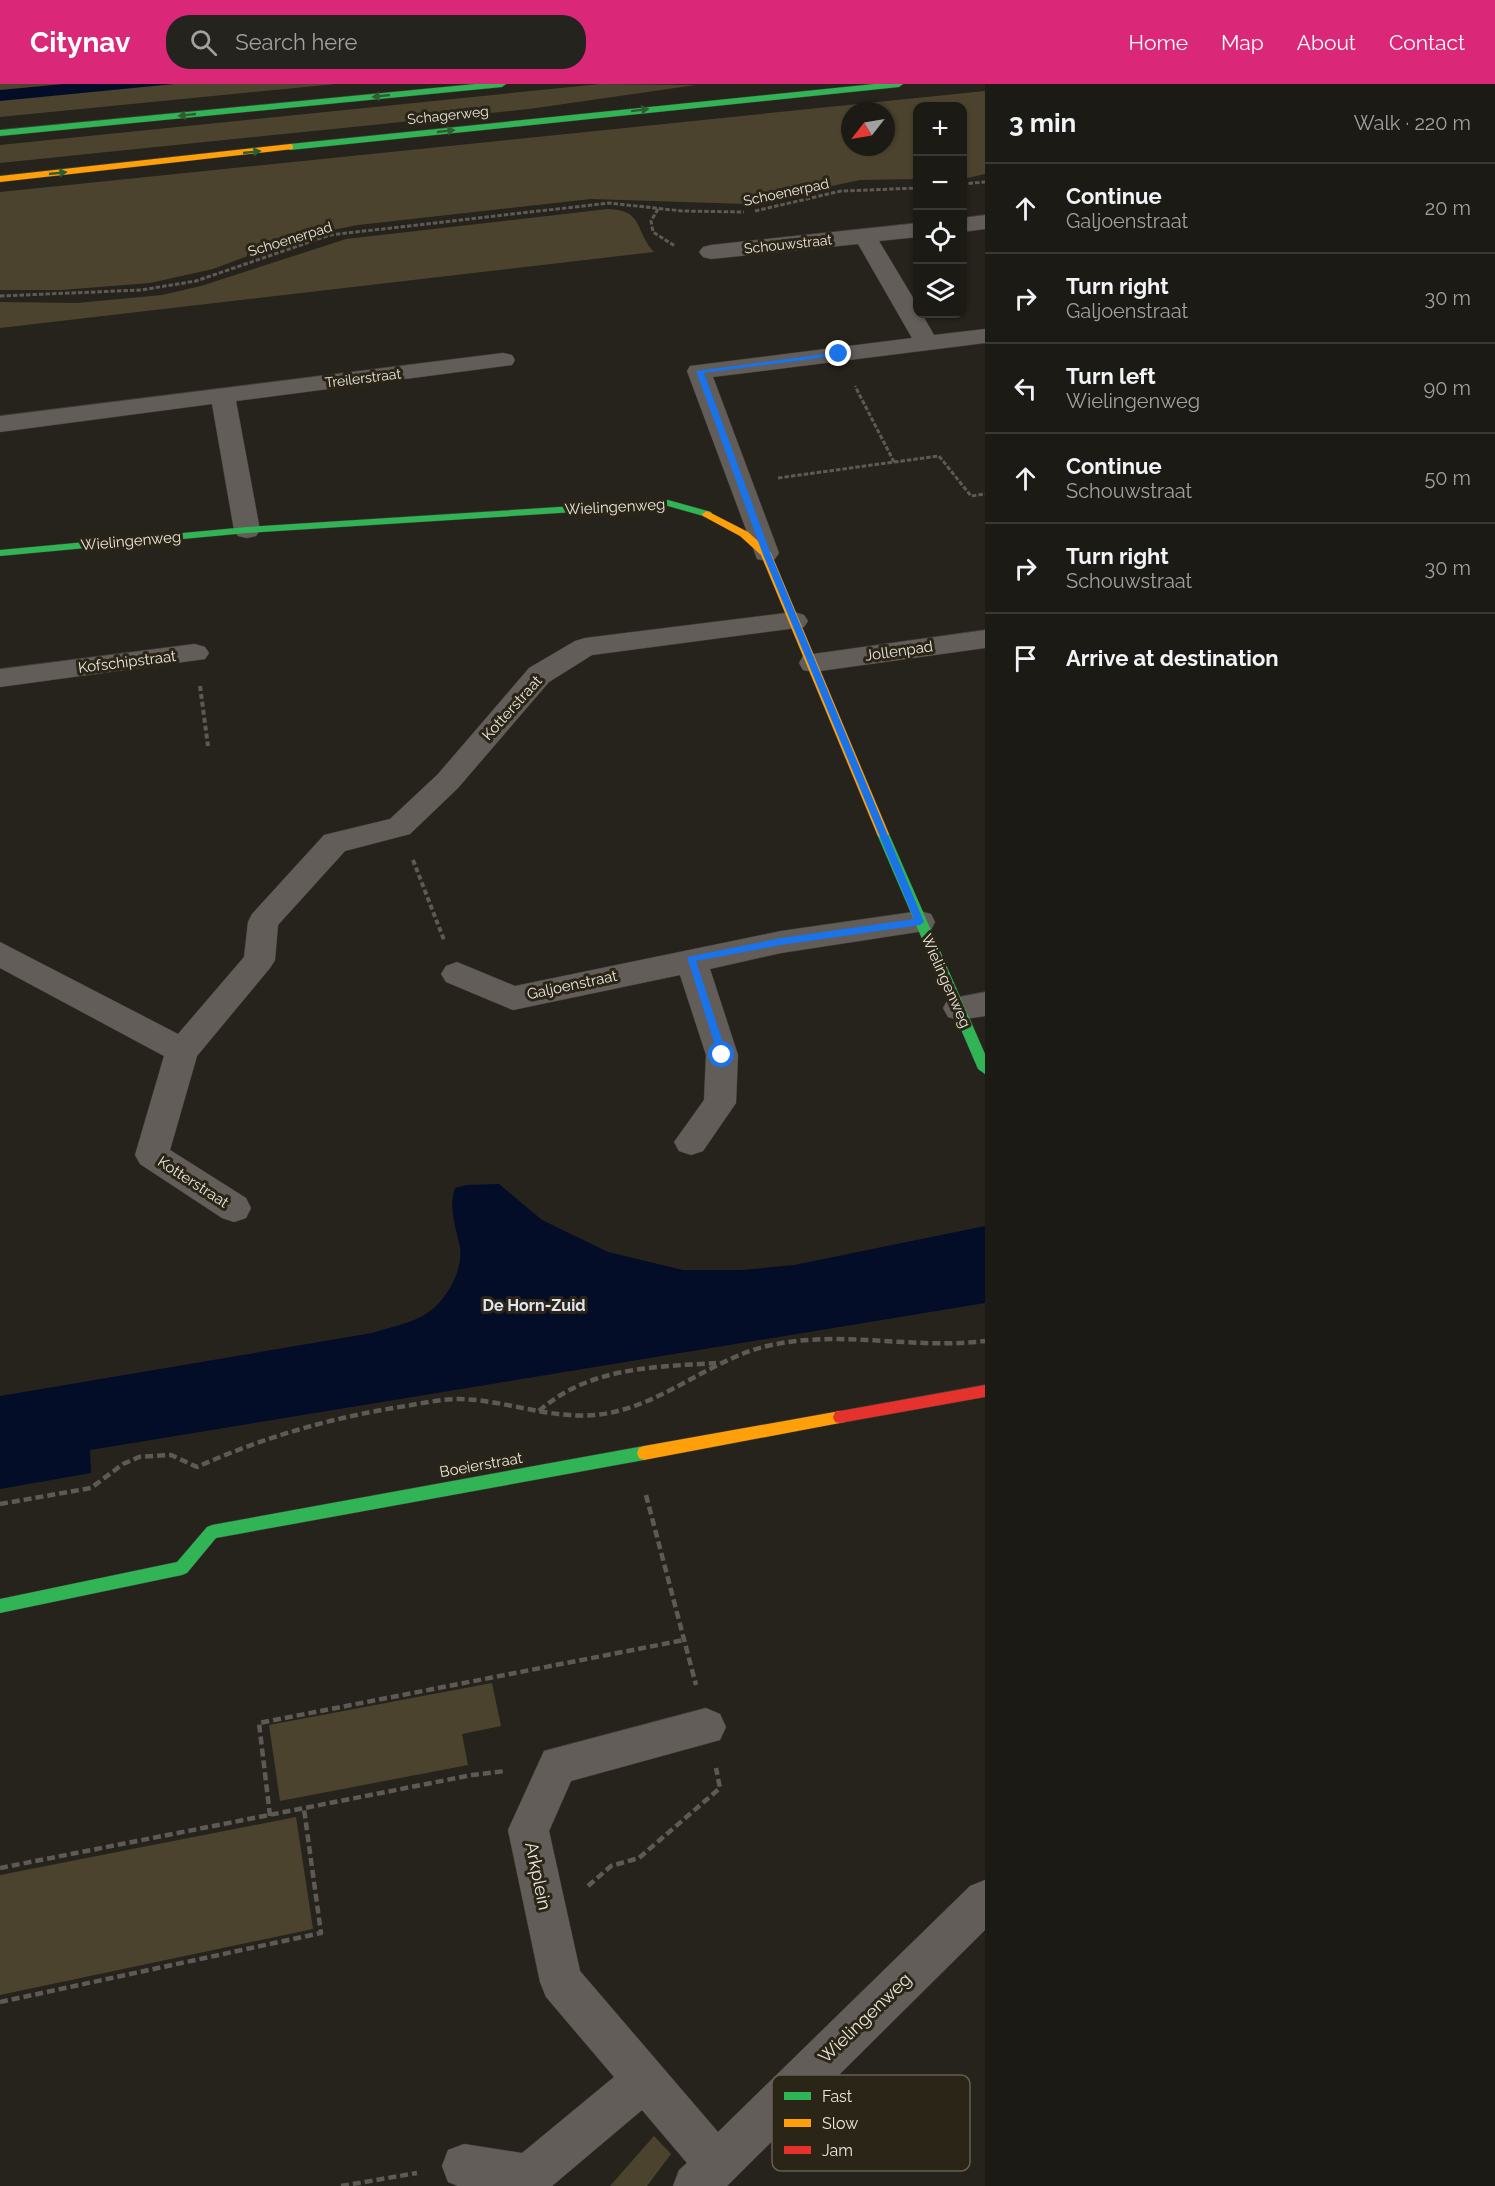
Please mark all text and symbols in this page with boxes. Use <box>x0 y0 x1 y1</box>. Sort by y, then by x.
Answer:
search box <box>166 15 586 69</box>
text: Citynav <box>30 26 130 59</box>
icon: search <box>187 26 220 59</box>
text: Search here <box>235 29 357 55</box>
text: Home <box>1129 30 1188 55</box>
text: Map <box>1221 30 1264 55</box>
text: About <box>1297 30 1356 55</box>
text: Contact <box>1389 30 1465 55</box>
one-way arrow <box>371 91 390 101</box>
north arrow <box>841 102 895 156</box>
map controls <box>913 102 967 318</box>
button: + <box>913 102 967 156</box>
street label: Schagerweg <box>407 103 489 127</box>
one-way arrow <box>630 105 649 115</box>
text: 3 min <box>1009 108 1076 138</box>
one-way arrow <box>177 110 196 120</box>
text: Walk · 220 m <box>1354 111 1471 135</box>
one-way arrow <box>436 127 455 136</box>
one-way arrow <box>243 147 262 157</box>
button: − <box>913 156 967 210</box>
one-way arrow <box>49 168 68 178</box>
street label: Schoenerpad <box>742 175 830 209</box>
text: Continue <box>1066 183 1162 209</box>
icon: ahead <box>1009 192 1042 225</box>
text: 20 m <box>1425 196 1471 220</box>
text: Galjoenstraat <box>1066 209 1188 233</box>
button: locate <box>913 210 967 264</box>
street label: Schoenerpad <box>246 219 334 259</box>
street label: Schouwstraat <box>743 231 833 257</box>
button: layers <box>913 264 967 318</box>
text: Turn right <box>1066 273 1169 299</box>
icon: right <box>1009 282 1042 315</box>
text: 30 m <box>1425 286 1471 310</box>
text: Galjoenstraat <box>1066 299 1188 323</box>
route end <box>825 340 851 366</box>
text: Turn left <box>1066 363 1156 389</box>
street label: Treilerstraat <box>324 365 402 391</box>
icon: left <box>1009 372 1042 405</box>
text: 90 m <box>1424 376 1471 400</box>
text: Wielingenweg <box>1066 389 1200 413</box>
text: Continue <box>1066 453 1162 479</box>
icon: ahead <box>1009 462 1042 495</box>
text: 50 m <box>1424 466 1471 490</box>
text: Schouwstraat <box>1066 479 1192 503</box>
street label: Wielingenweg <box>564 495 666 519</box>
street label: Wielingenweg <box>80 528 182 554</box>
text: Turn right <box>1066 543 1169 569</box>
icon: right <box>1009 552 1042 585</box>
text: 30 m <box>1425 556 1471 580</box>
text: Schouwstraat <box>1066 569 1192 593</box>
street label: Jollenpad <box>864 637 934 665</box>
icon: arrive <box>1009 642 1042 675</box>
text: Arrive at destination <box>1066 645 1279 671</box>
street label: Kofschipstraat <box>77 647 177 677</box>
street label: Kotterstraat <box>478 672 546 744</box>
street label: Wielingenweg <box>917 931 975 1031</box>
street label: Galjoenstraat <box>525 967 619 1003</box>
route start <box>708 1041 734 1067</box>
street label: Kotterstraat <box>154 1152 232 1212</box>
district label: De Horn-Zuid <box>482 1296 586 1315</box>
street label: Boeierstraat <box>438 1449 524 1481</box>
street label: Arkplein <box>521 1840 556 1912</box>
street label: Wielingenweg <box>814 1968 915 2067</box>
legend <box>772 2075 970 2171</box>
text: Fast <box>822 2087 853 2106</box>
text: Slow <box>822 2114 858 2133</box>
text: Jam <box>822 2141 853 2160</box>

